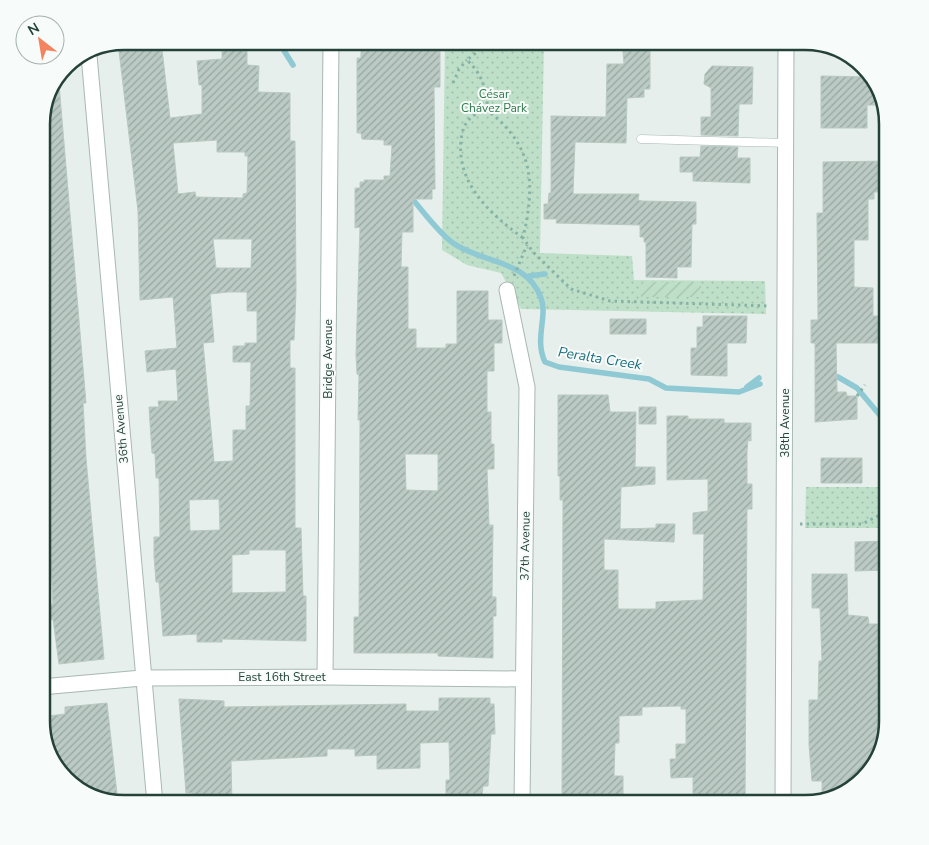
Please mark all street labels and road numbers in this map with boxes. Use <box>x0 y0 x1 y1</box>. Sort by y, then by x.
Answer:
street label: Bridge Avenue <box>320 319 336 399</box>
street label: 38th Avenue <box>777 388 793 458</box>
street label: 36th Avenue <box>110 394 132 464</box>
street label: 37th Avenue <box>516 511 534 581</box>
street label: East 16th Street <box>238 669 327 685</box>

